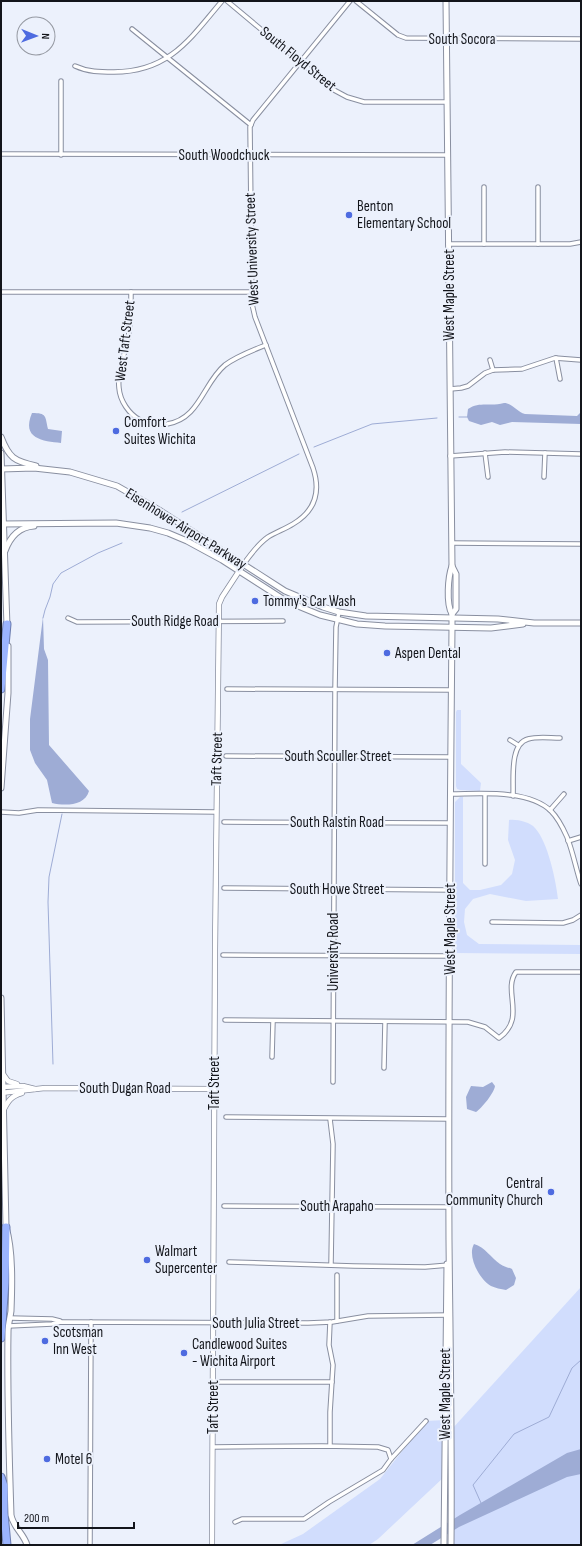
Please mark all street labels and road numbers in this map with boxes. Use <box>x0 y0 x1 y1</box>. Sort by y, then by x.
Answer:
street label: South Floyd Street <box>256 22 340 96</box>
street label: South Socora <box>429 30 496 49</box>
street label: South Woodchuck <box>179 146 270 165</box>
street label: West University Street <box>241 192 263 306</box>
street label: West Maple Street <box>440 249 459 341</box>
street label: West Taft Street <box>111 299 139 383</box>
street label: Eisenhower Airport Parkway <box>122 484 250 574</box>
street label: South Ridge Road <box>131 612 219 631</box>
street label: Taft Street <box>207 732 227 786</box>
street label: South Scouller Street <box>284 747 392 766</box>
street label: South Ralstin Road <box>290 813 384 832</box>
street label: South Howe Street <box>290 880 385 899</box>
street label: West Maple Street <box>441 883 460 975</box>
street label: University Road <box>324 913 343 991</box>
street label: Taft Street <box>205 1056 224 1110</box>
street label: South Dugan Road <box>79 1079 171 1098</box>
street label: South Arapaho <box>300 1197 374 1216</box>
street label: South Julia Street <box>212 1314 300 1333</box>
street label: West Maple Street <box>436 1348 455 1440</box>
street label: Taft Street <box>204 1380 223 1434</box>

